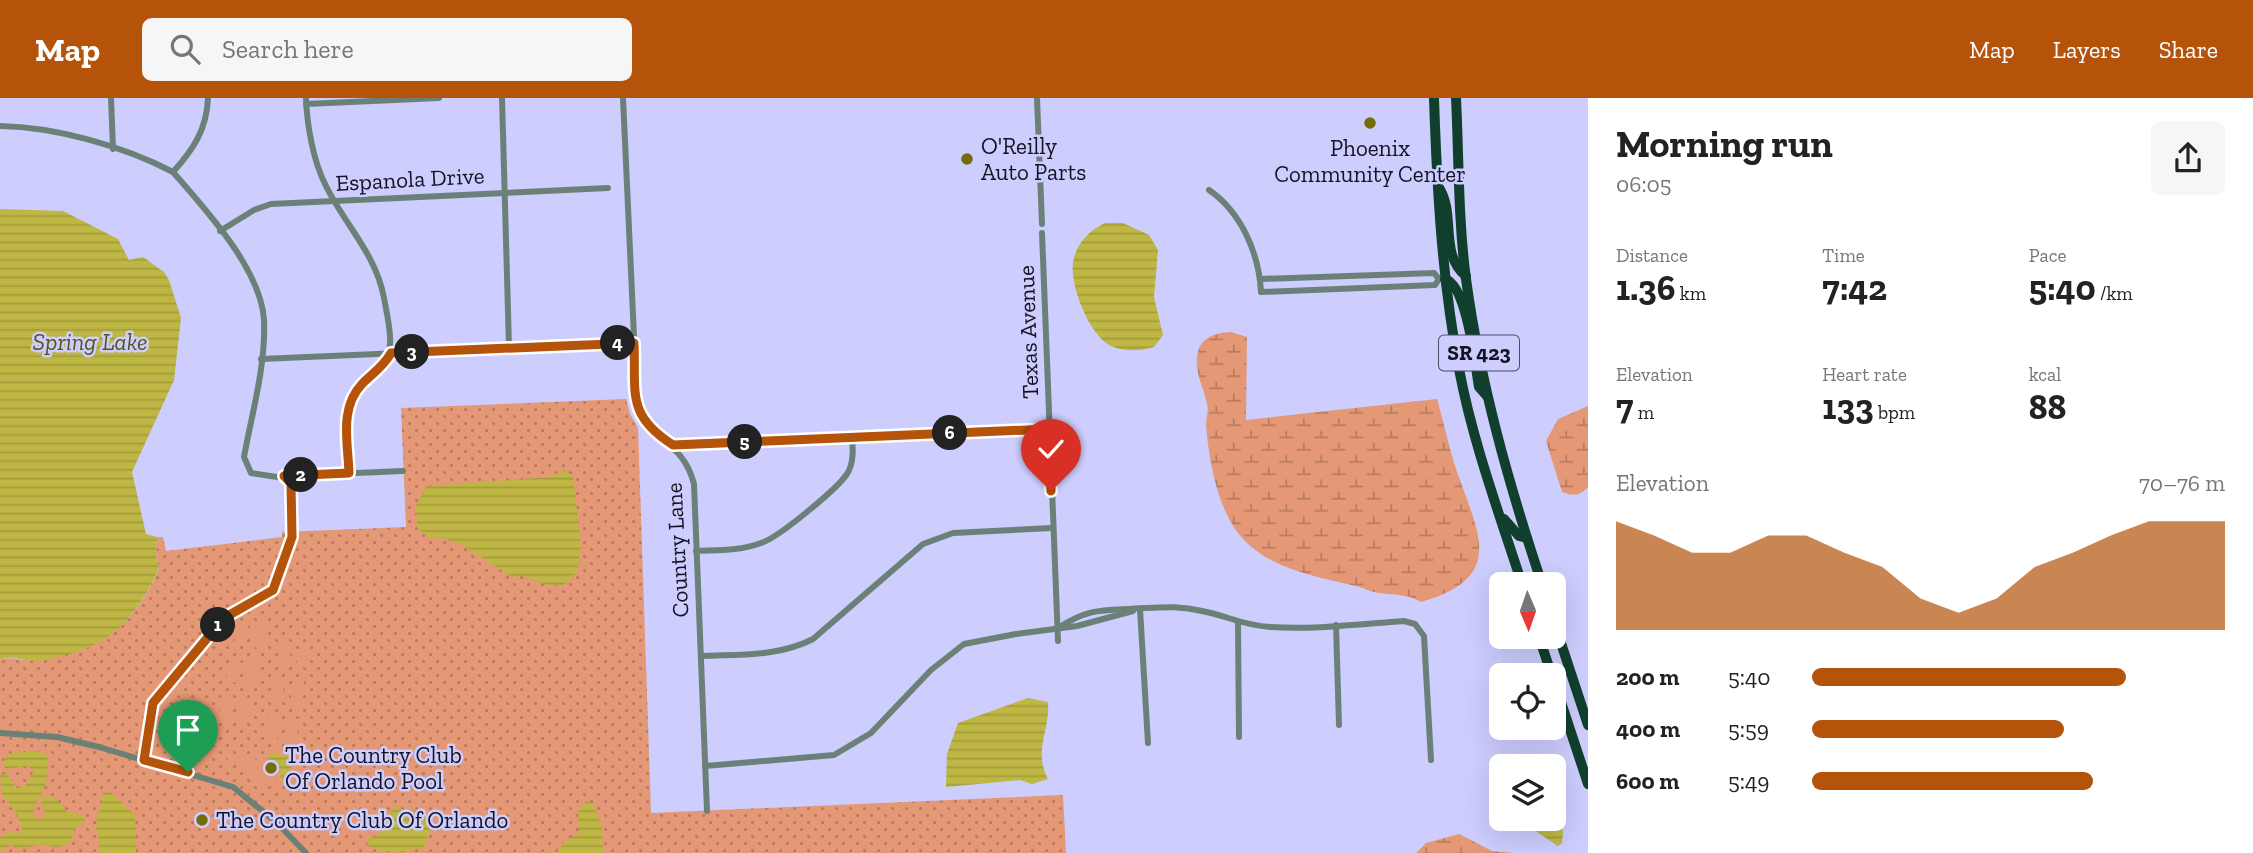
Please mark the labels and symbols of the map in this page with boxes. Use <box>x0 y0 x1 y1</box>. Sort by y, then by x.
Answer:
marker: Phoenix Community Center <box>1362 115 1378 131</box>
place label: O'Reilly Auto Parts <box>981 132 1086 186</box>
place label: Phoenix Community Center <box>1274 134 1466 188</box>
marker: O'Reilly Auto Parts <box>959 151 975 167</box>
street label: Espanola Drive <box>335 161 485 197</box>
street label: Texas Avenue <box>1012 265 1044 399</box>
pin: 4 <box>600 326 636 360</box>
water label: Spring Lake <box>32 327 148 356</box>
pin: 3 <box>394 334 430 370</box>
road number: SR 423 <box>1439 336 1519 370</box>
pin: 6 <box>932 416 968 450</box>
pin <box>1021 419 1081 491</box>
pin: 5 <box>728 424 762 460</box>
pin: 2 <box>284 458 318 492</box>
street label: Country Lane <box>659 482 695 618</box>
north arrow <box>1489 572 1566 649</box>
pin: 1 <box>200 608 235 642</box>
pin <box>158 700 218 772</box>
place label: The Country Club Of Orlando Pool <box>285 741 462 795</box>
marker: The Country Club Of Orlando Pool <box>263 760 279 776</box>
place label: The Country Club Of Orlando <box>216 806 508 834</box>
marker: The Country Club Of Orlando <box>194 812 210 828</box>

